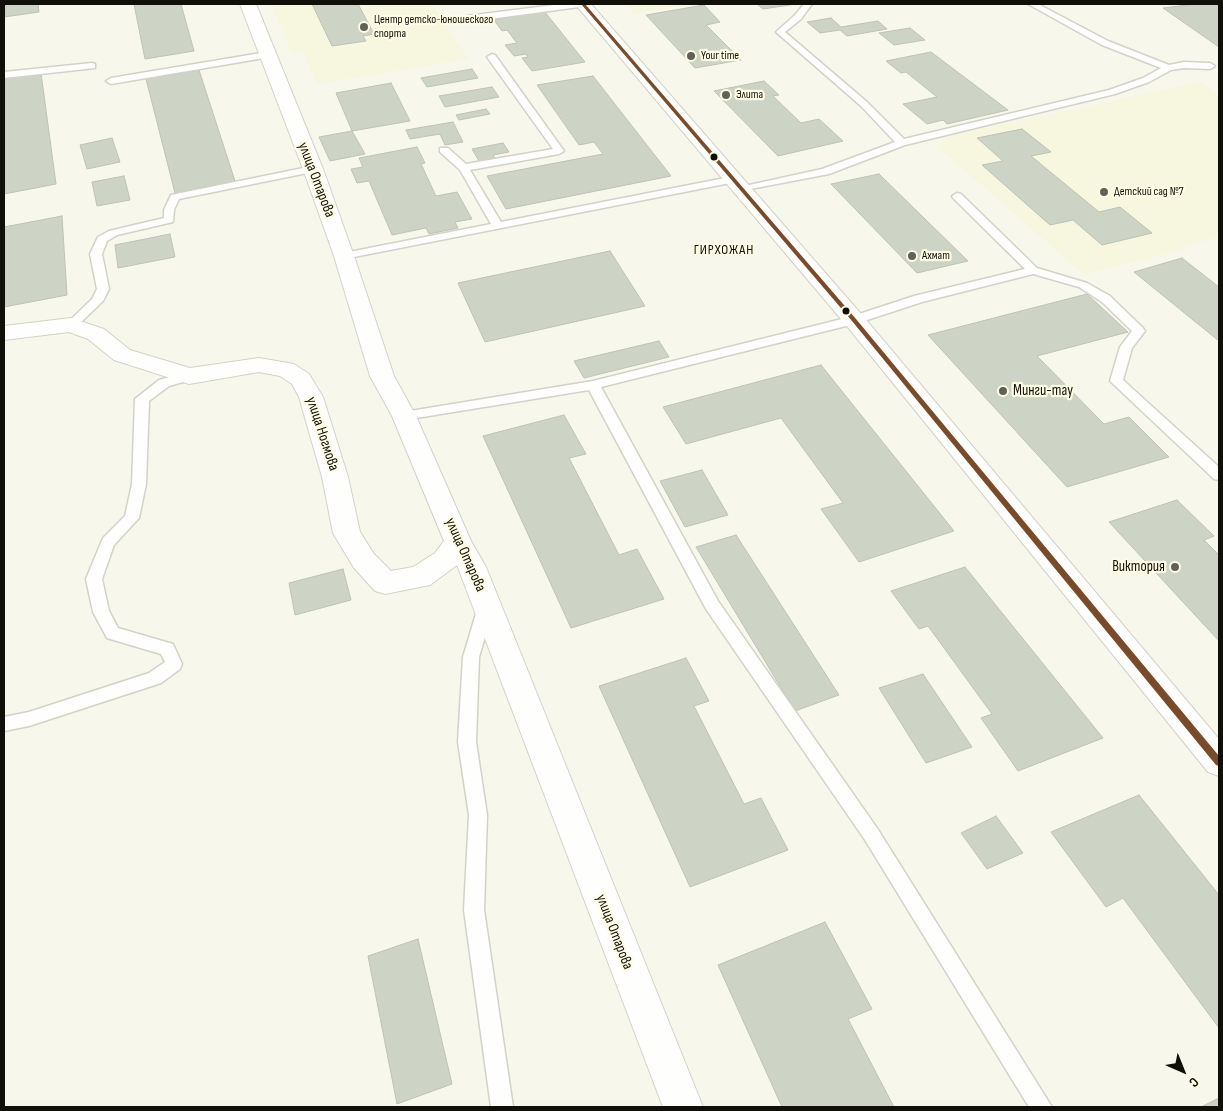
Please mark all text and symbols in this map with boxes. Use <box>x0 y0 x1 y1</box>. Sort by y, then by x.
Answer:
place label: Центр детско-юношеского спорта <box>374 13 493 41</box>
marker: Центр детско-юношеского спорта <box>358 21 370 33</box>
place label: Your time <box>701 49 739 63</box>
marker: Your time <box>685 50 697 62</box>
place label: Элита <box>736 88 763 102</box>
marker: Элита <box>720 89 732 101</box>
street label: улица Отарова <box>293 140 339 220</box>
unlabelled marker <box>709 152 719 162</box>
place label: Детский сад №7 <box>1114 185 1184 199</box>
marker: Детский сад №7 <box>1098 186 1110 198</box>
district label: ГИРХОЖАН <box>693 242 755 258</box>
place label: Ахмат <box>922 249 950 263</box>
marker: Ахмат <box>906 250 918 262</box>
unlabelled marker <box>841 306 851 316</box>
place label: Минги-тау <box>1013 382 1073 400</box>
marker: Минги-тау <box>997 385 1009 397</box>
street label: улица Ногмова <box>302 395 342 473</box>
street label: улица Отарова <box>441 515 489 595</box>
place label: Виктория <box>1112 558 1165 576</box>
marker: Виктория <box>1169 561 1181 573</box>
street label: улица Отарова <box>591 892 637 972</box>
north arrow <box>1158 1046 1208 1096</box>
text: С <box>1185 1074 1202 1091</box>

